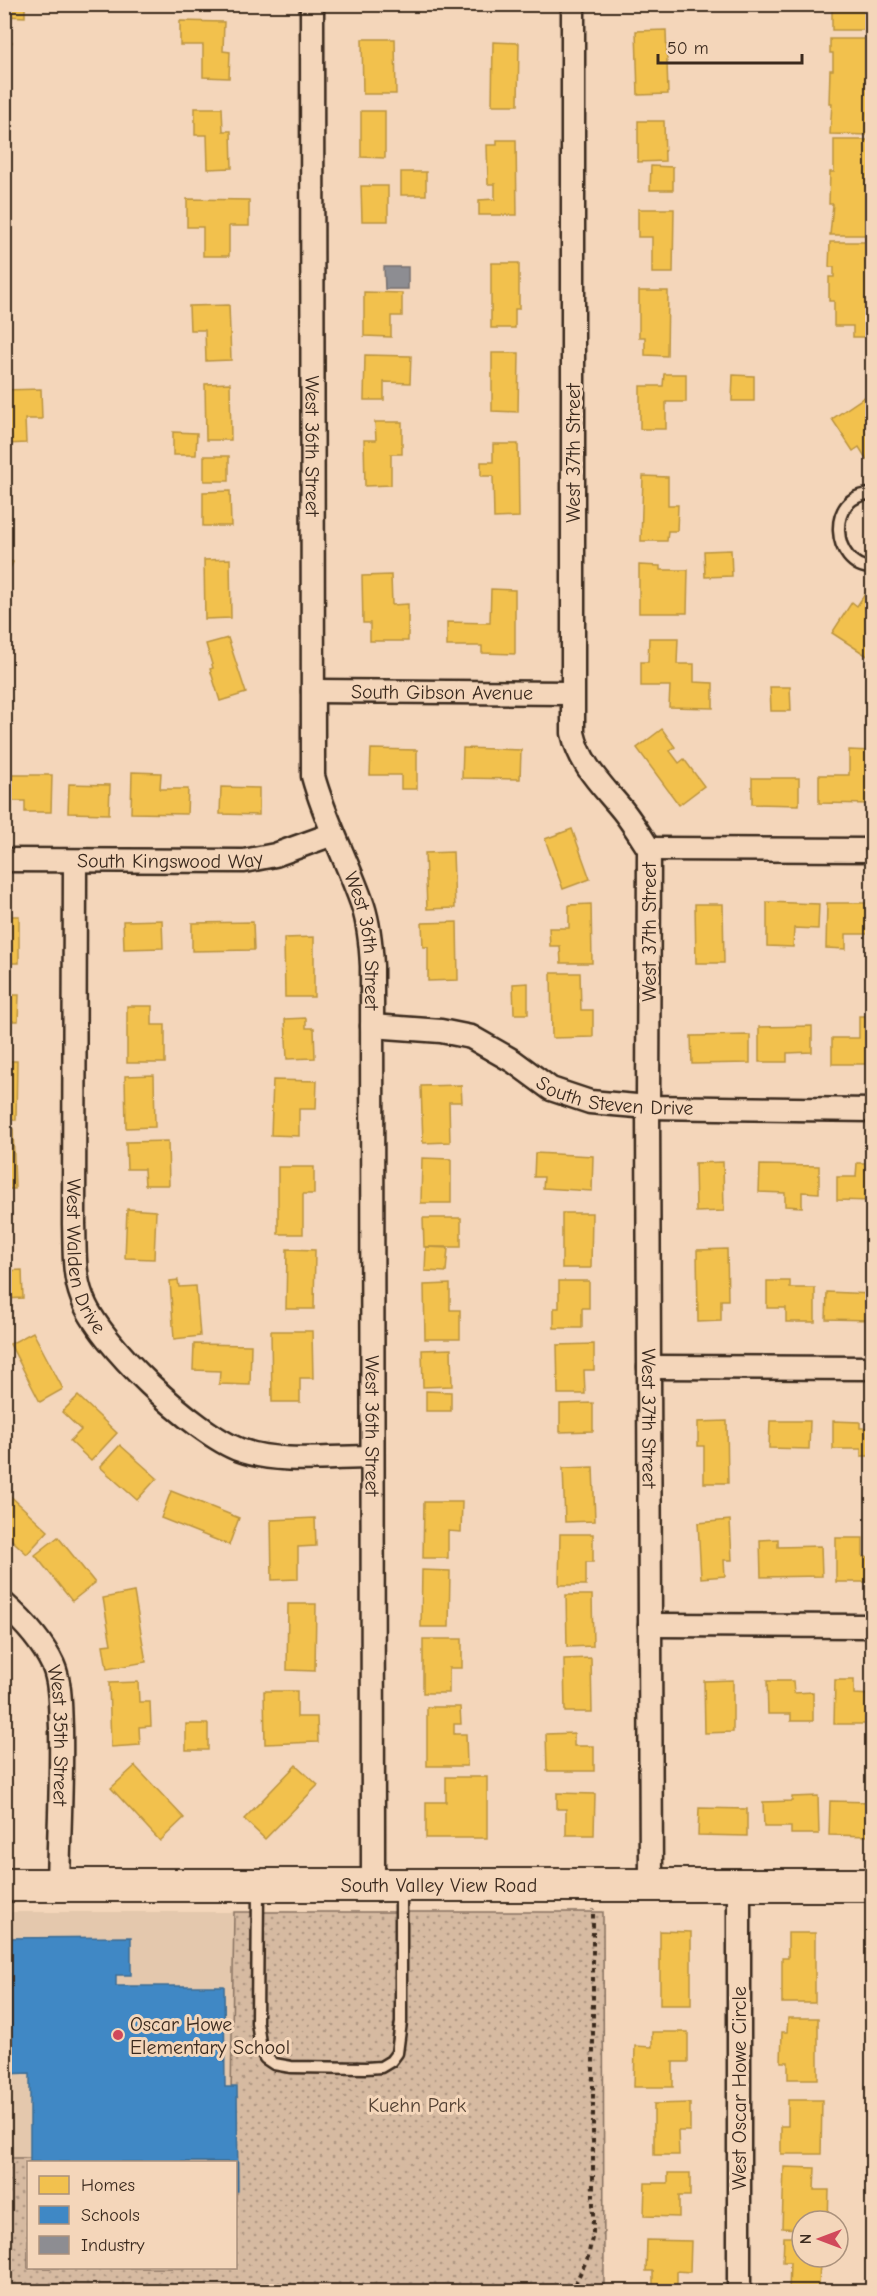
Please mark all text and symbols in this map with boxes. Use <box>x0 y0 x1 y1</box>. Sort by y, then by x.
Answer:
scale bar <box>658 27 802 65</box>
text: 50 m <box>667 38 709 59</box>
street label: West 36th Street <box>301 375 324 518</box>
street label: West 37th Street <box>562 382 585 523</box>
street label: South Gibson Avenue <box>351 680 533 704</box>
street label: South Kingswood Way <box>77 846 265 873</box>
street label: West 37th Street <box>638 861 661 1002</box>
street label: West 36th Street <box>340 868 384 1012</box>
street label: South Steven Drive <box>532 1071 694 1119</box>
street label: West Walden Drive <box>62 1178 111 1338</box>
street label: West 37th Street <box>637 1348 661 1489</box>
street label: West 36th Street <box>361 1355 384 1498</box>
street label: West 35th Street <box>43 1662 73 1807</box>
street label: South Valley View Road <box>341 1874 537 1897</box>
street label: West Oscar Howe Circle <box>728 1986 751 2190</box>
place label: Oscar Howe Elementary School <box>130 2013 290 2059</box>
marker: Oscar Howe Elementary School <box>111 2028 125 2042</box>
park label: Kuehn Park <box>368 2094 466 2117</box>
legend <box>27 2161 237 2269</box>
text: Homes <box>81 2175 135 2196</box>
text: Schools <box>81 2205 140 2226</box>
north arrow <box>790 2209 850 2269</box>
text: N <box>797 2234 815 2244</box>
text: Industry <box>81 2235 146 2256</box>

